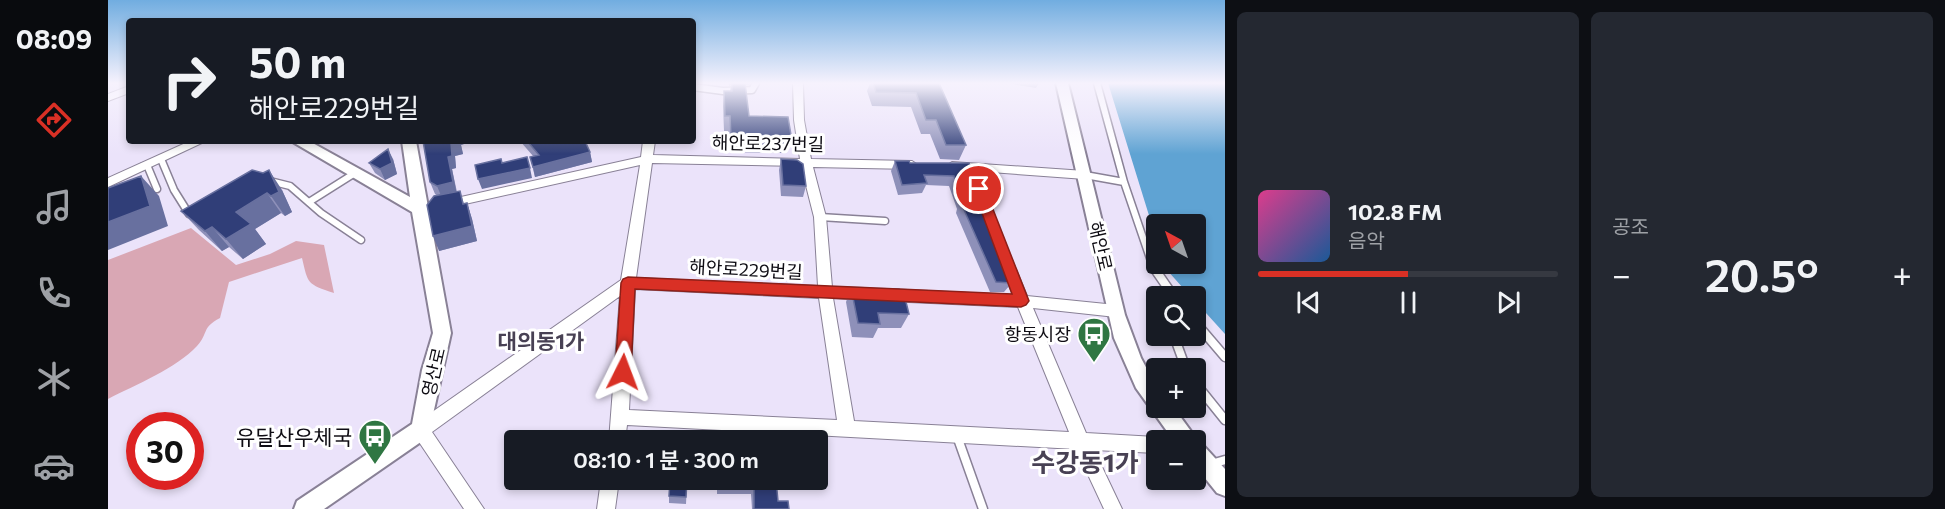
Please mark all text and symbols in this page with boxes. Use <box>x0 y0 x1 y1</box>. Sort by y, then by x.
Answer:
text: 08:09 <box>16 22 92 55</box>
text: 50 m <box>249 35 346 87</box>
icon: right <box>150 42 228 120</box>
text: 해안로229번길 <box>249 91 419 124</box>
icon: directions <box>33 99 75 141</box>
street label: 해안로237번길 <box>712 131 824 155</box>
pin <box>953 163 1004 214</box>
icon: arrive <box>962 172 995 205</box>
icon: music <box>33 186 75 228</box>
text: 102.8 FM <box>1348 198 1442 225</box>
north arrow <box>1146 214 1206 274</box>
map controls <box>1146 214 1206 490</box>
text: 공조 <box>1612 214 1649 238</box>
street label: 해안로 <box>1085 219 1117 273</box>
text: 음악 <box>1348 228 1385 252</box>
text: 20.5° <box>1705 246 1819 301</box>
text: − <box>1612 253 1631 294</box>
text: + <box>1893 253 1912 294</box>
street label: 해안로229번길 <box>689 255 803 283</box>
icon: phone <box>33 272 75 314</box>
button: search <box>1146 286 1206 346</box>
icon: previous <box>1292 286 1325 319</box>
icon: pause <box>1392 286 1425 319</box>
icon: next <box>1492 286 1525 319</box>
bus stop icon: 항동시장 <box>1076 316 1112 363</box>
place label: 항동시장 <box>1005 323 1071 345</box>
district label: 대의동1가 <box>498 328 584 353</box>
position arrow <box>591 340 655 404</box>
street label: 영산로 <box>417 345 449 399</box>
icon: climate <box>33 358 75 400</box>
button: + <box>1146 358 1206 418</box>
speed limit sign: 30 <box>126 412 204 490</box>
bus stop icon: 유달산우체국 <box>357 418 393 465</box>
place label: 유달산우체국 <box>236 424 352 449</box>
button: − <box>1146 430 1206 490</box>
icon: car <box>33 445 75 487</box>
text: 08:10 · 1 분 · 300 m <box>573 446 759 473</box>
district label: 수강동1가 <box>1031 446 1139 477</box>

